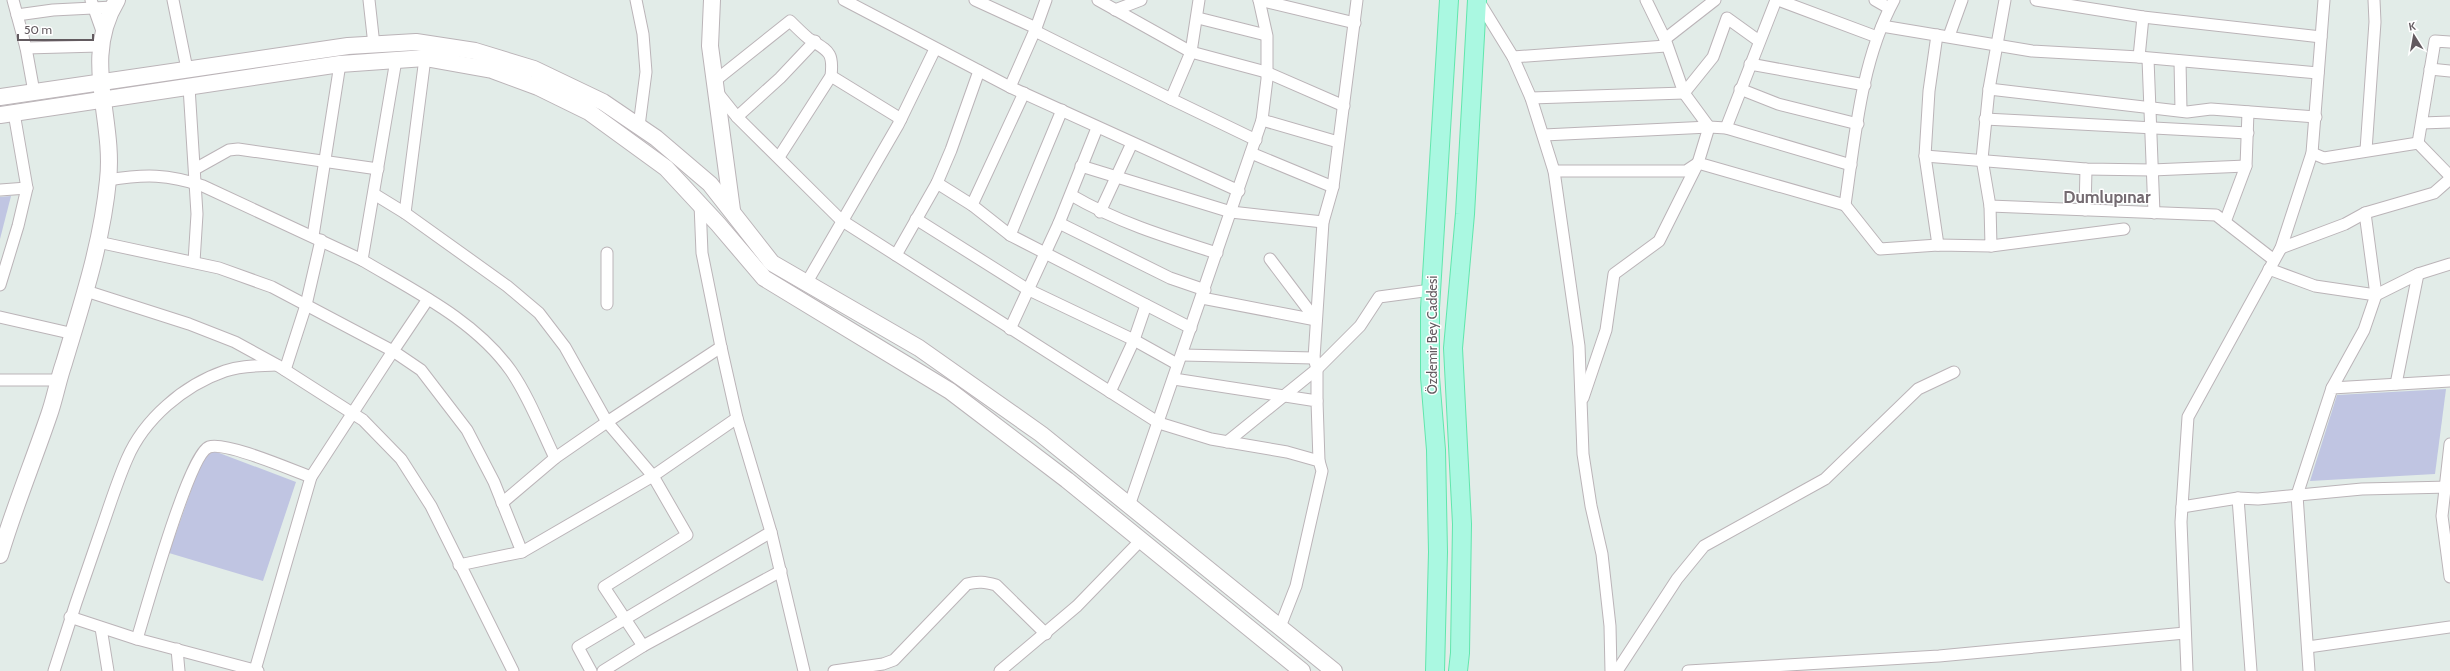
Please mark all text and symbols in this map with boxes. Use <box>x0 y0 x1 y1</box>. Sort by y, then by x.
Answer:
scale bar <box>18 16 93 42</box>
north arrow <box>2394 16 2434 56</box>
text: K <box>2407 19 2417 34</box>
text: 50 m <box>24 22 52 37</box>
district label: Dumlupınar <box>2063 187 2151 207</box>
street label: Özdemir Bey Caddesi <box>1424 276 1440 394</box>

